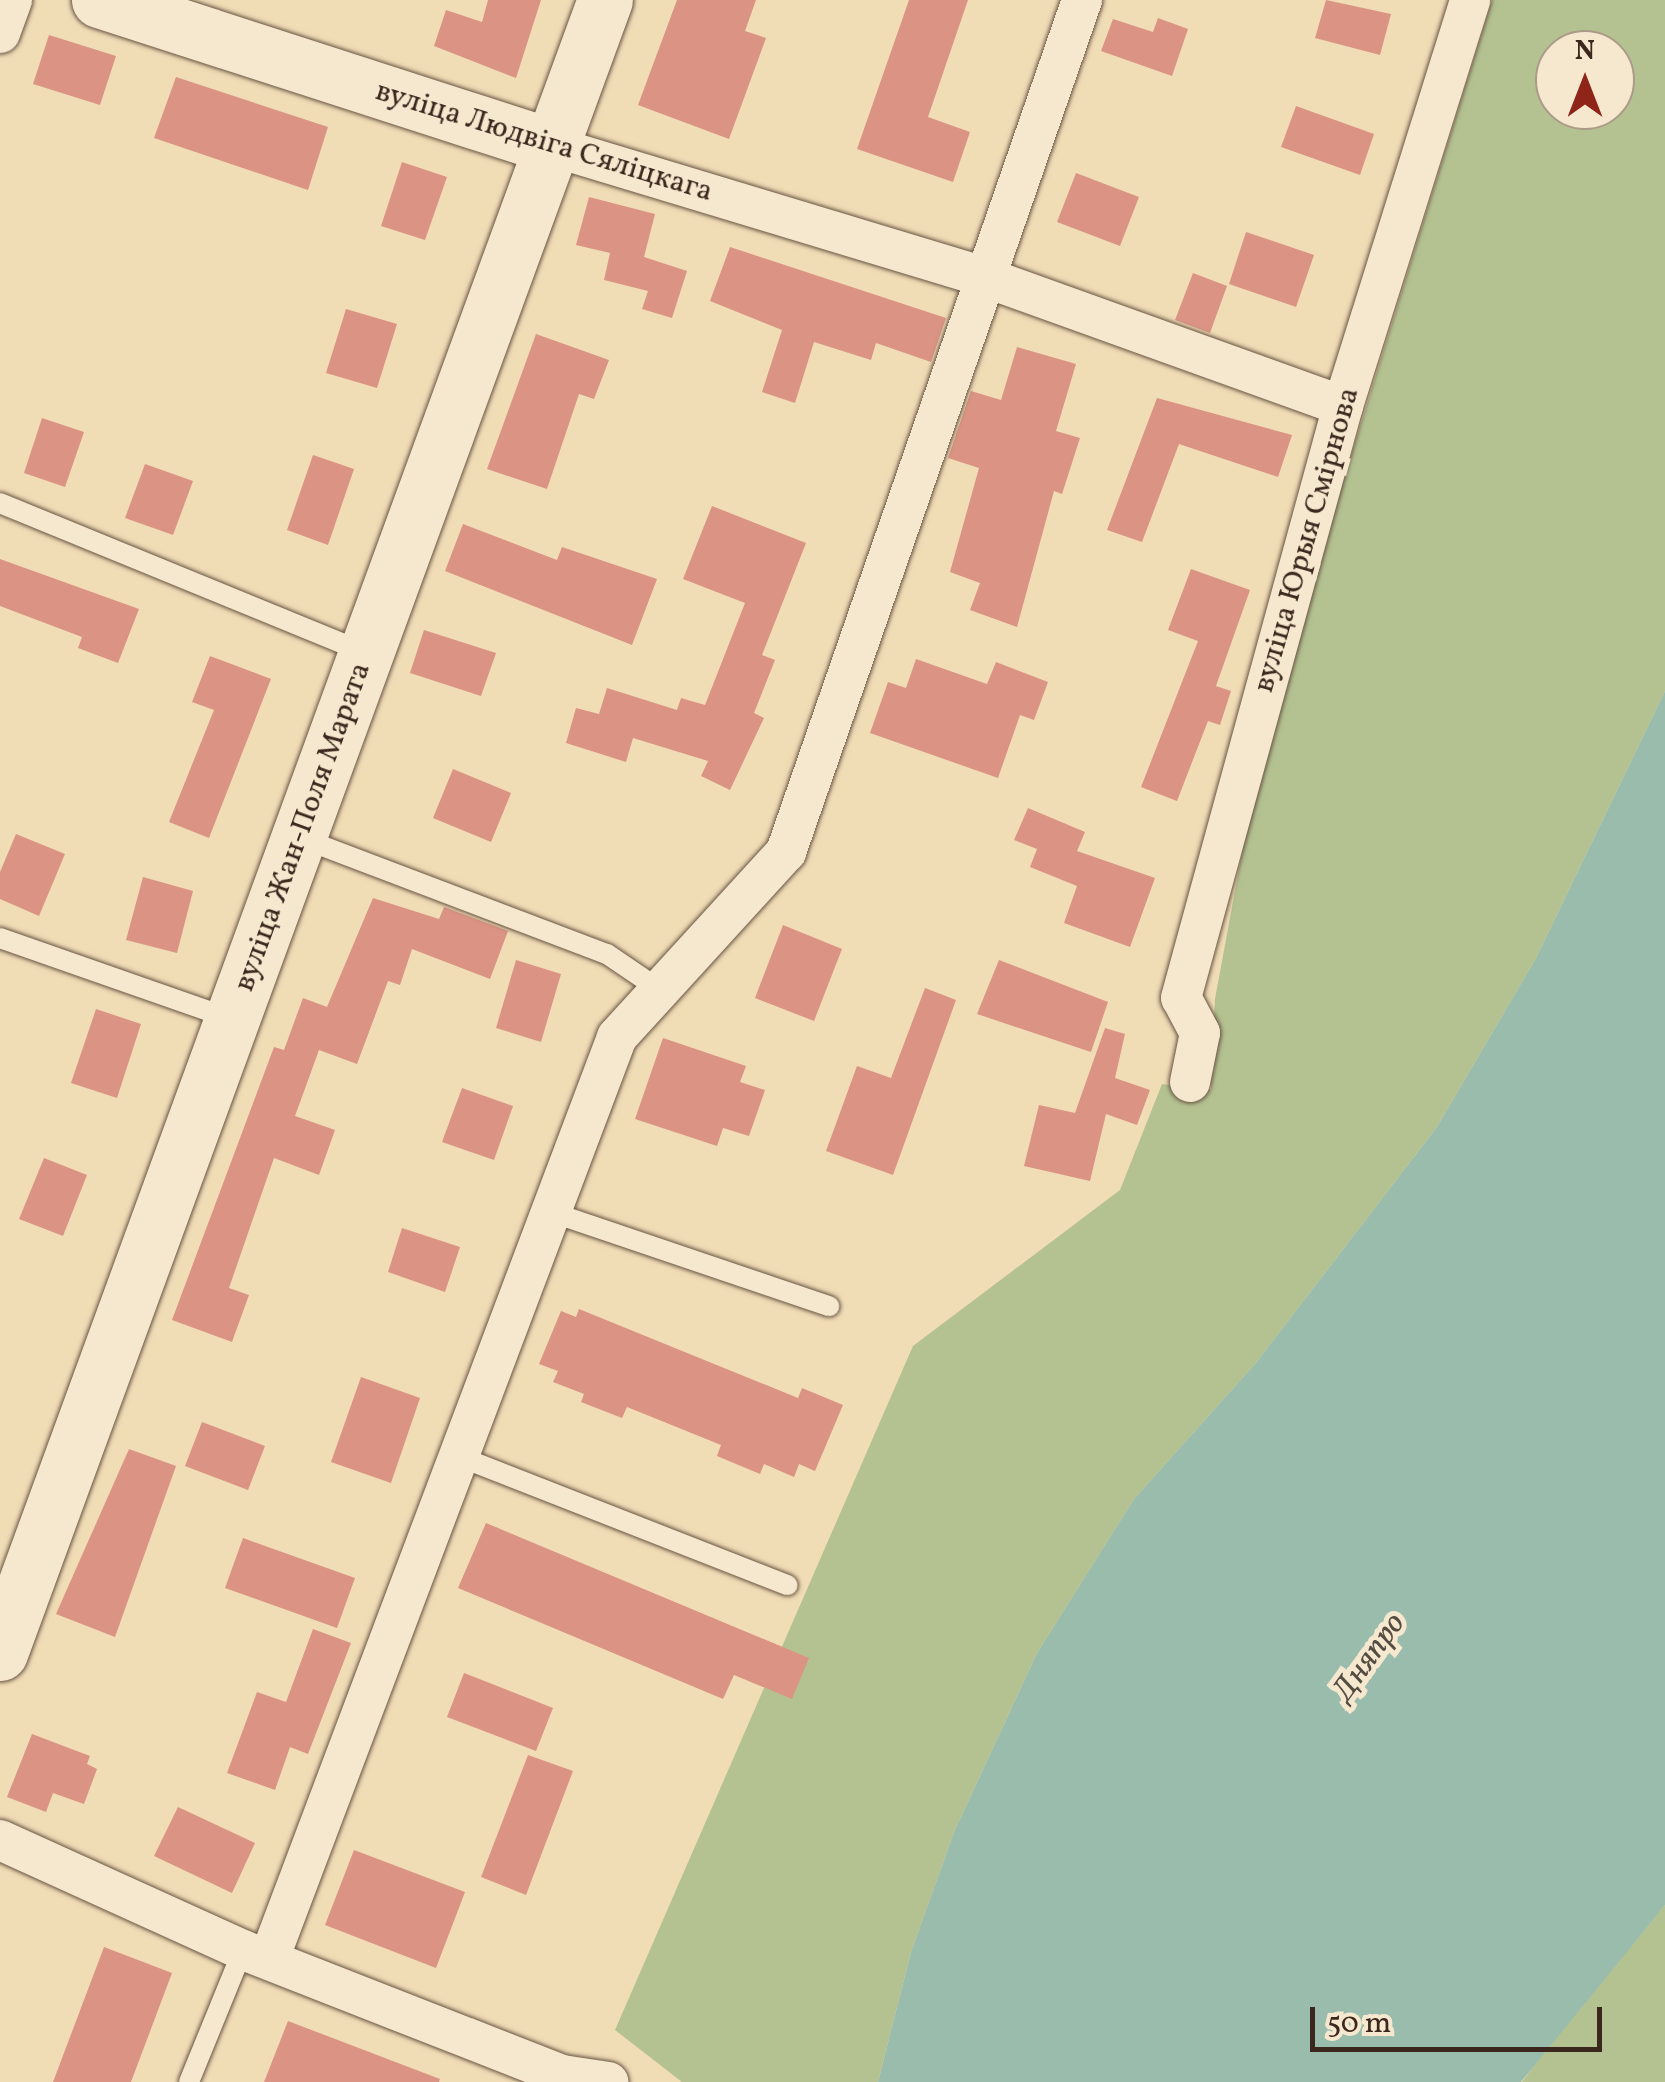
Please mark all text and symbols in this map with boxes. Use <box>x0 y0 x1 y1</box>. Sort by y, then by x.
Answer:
north arrow <box>1535 30 1635 130</box>
text: N <box>1575 32 1595 71</box>
street label: вуліца Людвіга Сяліцкага <box>371 74 717 210</box>
street label: вуліца Юрыя Смірнова <box>1246 383 1368 697</box>
street label: вуліца Жан-Поля Марата <box>227 658 379 996</box>
water label: Дняпро <box>1325 1606 1415 1710</box>
scale bar <box>1315 1987 1608 2049</box>
text: 50 m <box>1327 2003 1391 2045</box>

